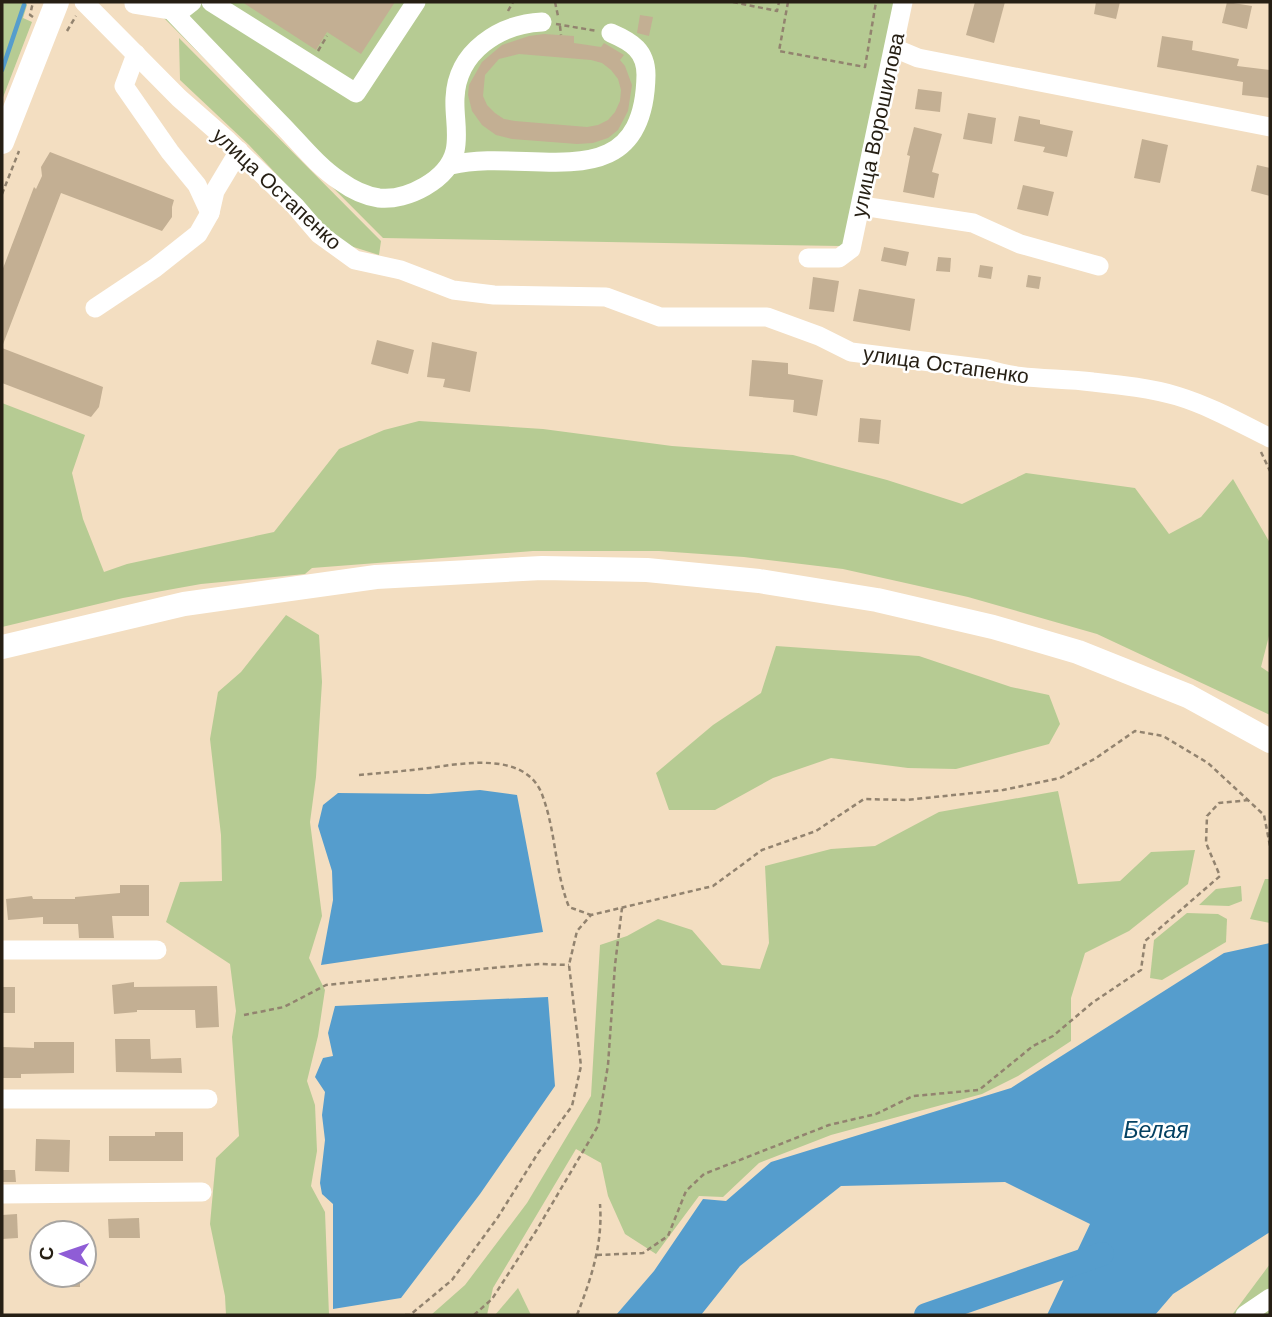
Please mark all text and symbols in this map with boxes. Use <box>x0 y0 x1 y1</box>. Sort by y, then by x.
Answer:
street label: улица Ворошилова <box>847 30 908 219</box>
street label: улица Остапенко <box>208 123 346 254</box>
street label: улица Остапенко <box>862 341 1030 388</box>
water label: Белая <box>1123 1117 1189 1143</box>
north arrow <box>28 1219 98 1289</box>
text: С <box>36 1246 57 1261</box>

